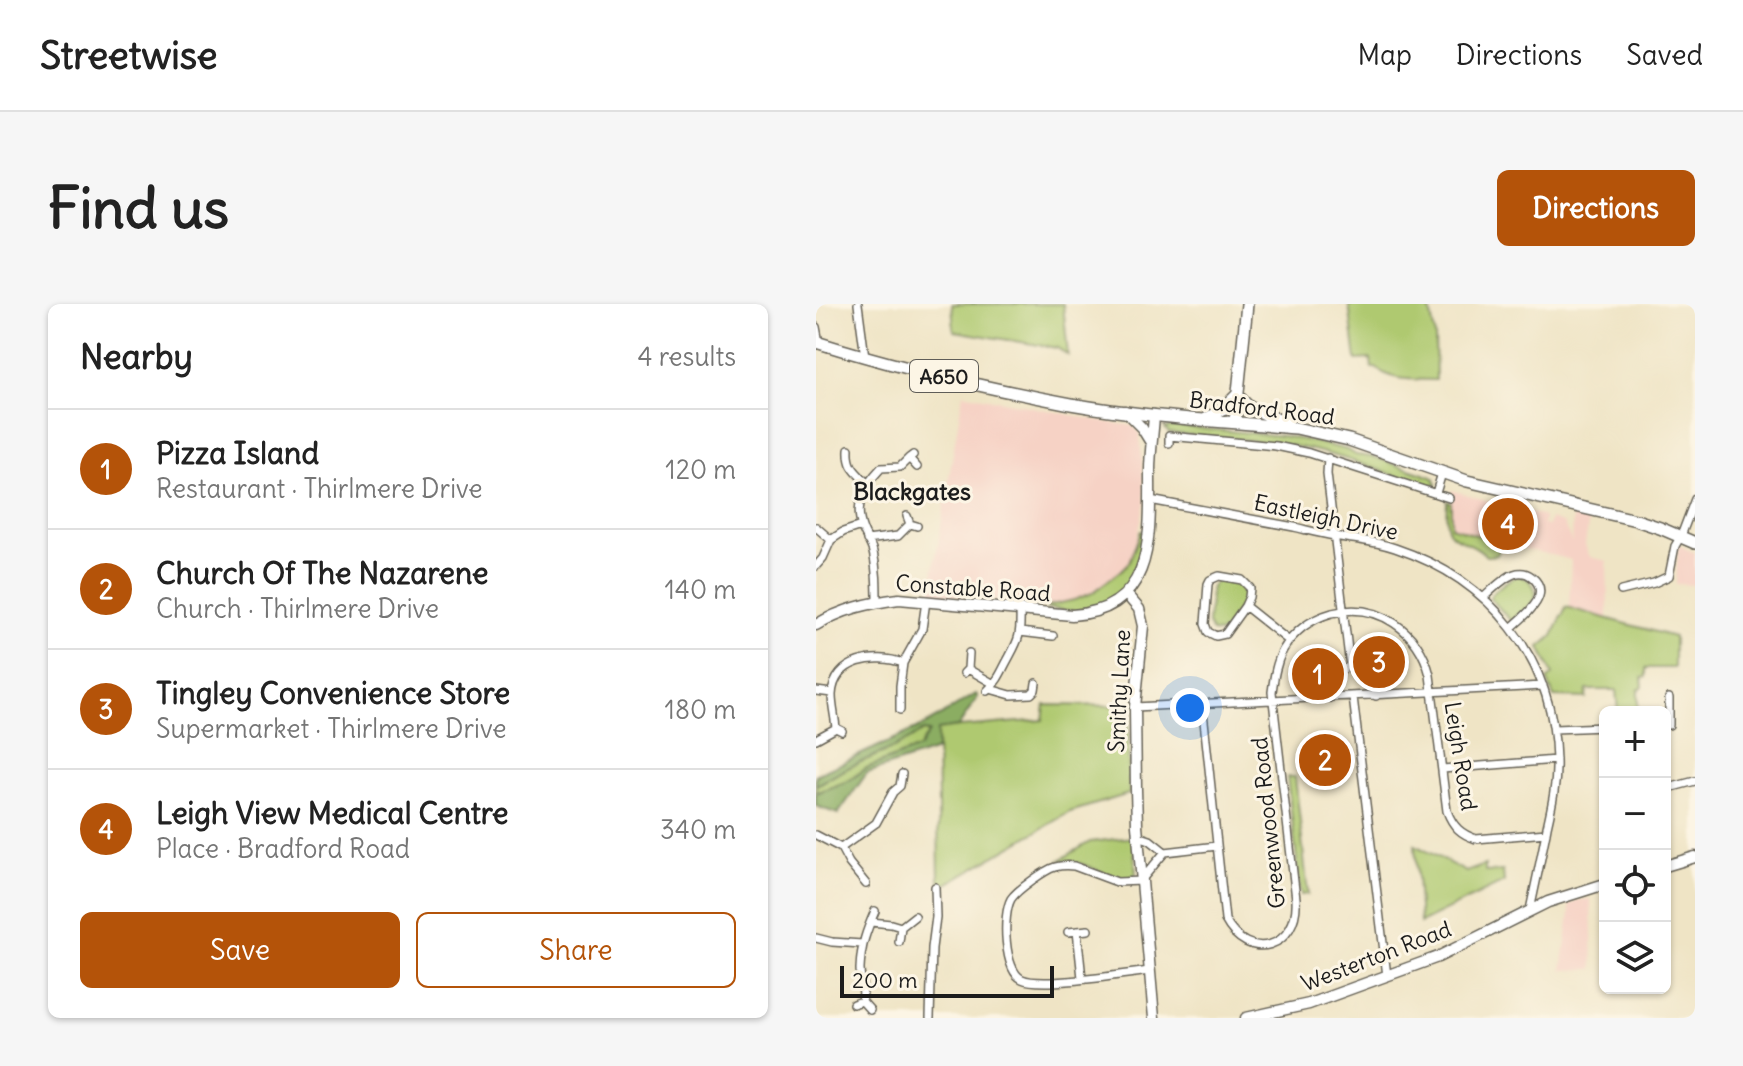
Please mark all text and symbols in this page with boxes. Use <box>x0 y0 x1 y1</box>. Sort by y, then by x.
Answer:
text: Streetwise <box>40 32 218 79</box>
text: Map <box>1357 37 1412 73</box>
text: Directions <box>1456 37 1582 73</box>
text: Saved <box>1626 37 1703 73</box>
button: Directions <box>1497 170 1695 246</box>
text: Find us <box>48 173 229 243</box>
text: Nearby <box>80 335 193 378</box>
text: 4 results <box>638 340 736 373</box>
road number: A650 <box>910 360 978 392</box>
street label: Bradford Road <box>1188 385 1336 431</box>
text: Pizza Island <box>156 434 319 472</box>
text: 1 <box>101 453 111 486</box>
text: 120 m <box>665 453 736 486</box>
text: Restaurant · Thirlmere Drive <box>156 472 483 505</box>
district label: Blackgates <box>853 476 971 506</box>
street label: Eastleigh Drive <box>1251 488 1401 546</box>
pin: 4 <box>1482 494 1534 554</box>
text: Church Of The Nazarene <box>156 554 489 592</box>
street label: Constable Road <box>895 569 1051 607</box>
text: 2 <box>99 573 113 606</box>
text: 140 m <box>665 573 736 606</box>
text: Church · Thirlmere Drive <box>156 592 439 625</box>
street label: Smithy Lane <box>1102 629 1136 753</box>
pin: 3 <box>1353 632 1405 692</box>
pin: 1 <box>1292 644 1344 704</box>
text: Tingley Convenience Store <box>156 674 510 712</box>
your location <box>1170 688 1210 728</box>
text: 3 <box>99 693 113 726</box>
text: 180 m <box>665 693 736 726</box>
street label: Leigh Road <box>1439 700 1483 813</box>
map controls <box>1599 706 1671 994</box>
button: + <box>1599 706 1671 778</box>
text: Supermarket · Thirlmere Drive <box>156 712 507 745</box>
pin: 2 <box>1299 730 1351 790</box>
street label: Greenwood Road <box>1245 736 1291 910</box>
button: − <box>1599 778 1671 850</box>
text: Leigh View Medical Centre <box>156 794 508 832</box>
text: 4 <box>98 813 114 846</box>
text: 340 m <box>660 813 736 846</box>
text: Place · Bradford Road <box>156 832 410 865</box>
button: locate <box>1599 850 1671 922</box>
button: Save <box>80 912 400 988</box>
button: Share <box>416 912 736 988</box>
street label: Westerton Road <box>1297 915 1455 997</box>
button: layers <box>1599 922 1671 994</box>
scale bar <box>840 962 1054 998</box>
text: 200 m <box>852 966 918 994</box>

